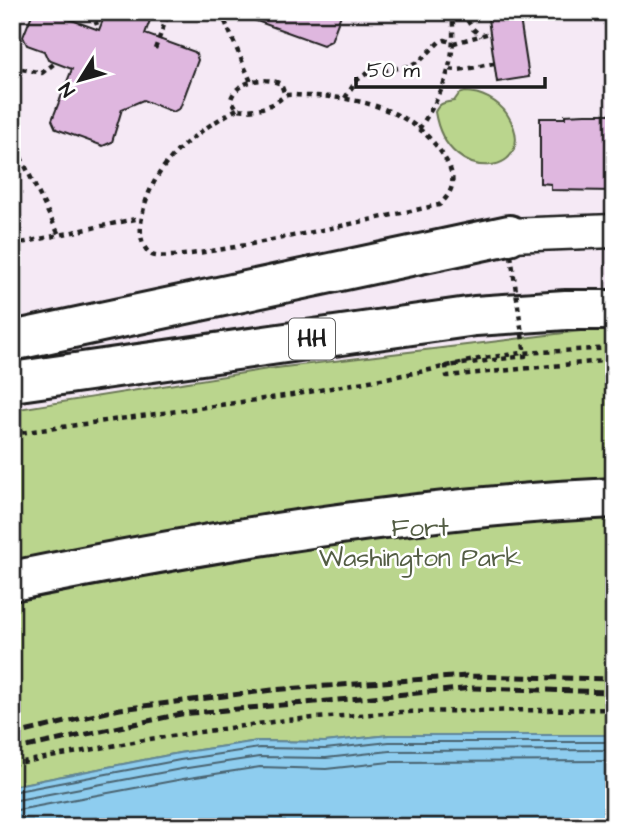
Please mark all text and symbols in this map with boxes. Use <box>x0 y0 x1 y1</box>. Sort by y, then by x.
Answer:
north arrow <box>46 46 116 116</box>
scale bar <box>356 46 546 90</box>
text: 50 m <box>367 56 421 85</box>
text: N <box>53 76 82 102</box>
road number: HH <box>289 318 335 360</box>
park label: Fort Washington Park <box>319 510 521 578</box>

